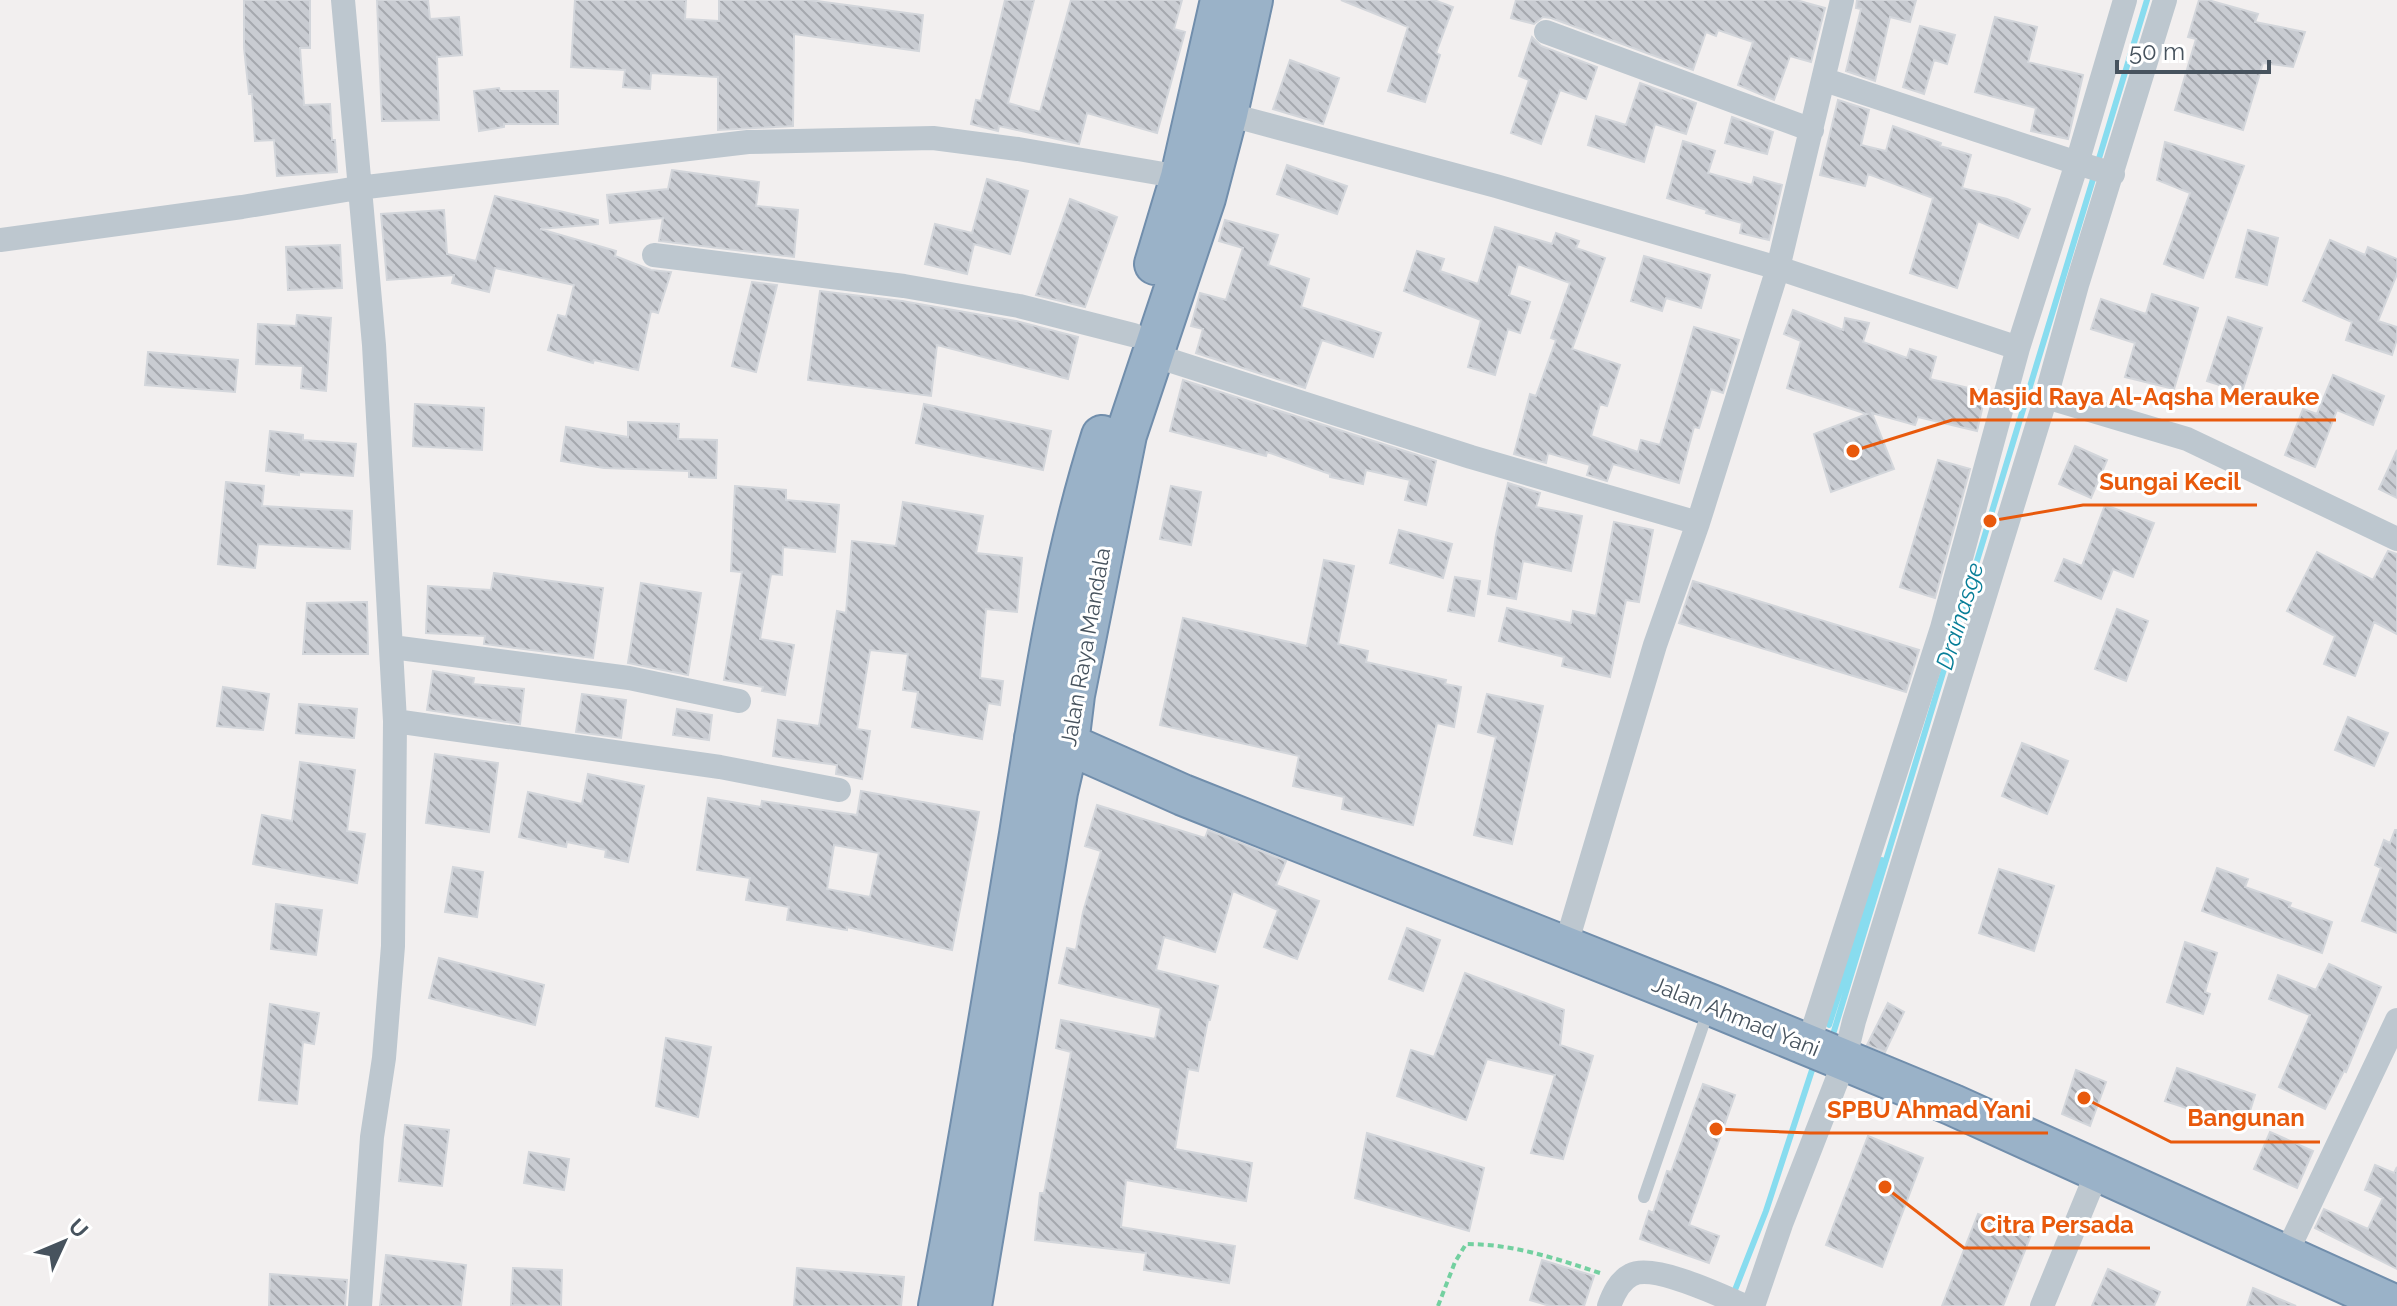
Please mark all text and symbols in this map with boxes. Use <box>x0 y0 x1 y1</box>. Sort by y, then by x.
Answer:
scale bar <box>2117 24 2269 74</box>
text: 50 m <box>2129 37 2185 66</box>
callout: Masjid Raya Al-Aqsha Merauke <box>1952 372 2336 420</box>
text: Masjid Raya Al-Aqsha Merauke <box>1969 382 2319 411</box>
callout: Sungai Kecil <box>2083 457 2257 505</box>
text: Sungai Kecil <box>2099 467 2241 496</box>
street label: Jalan Raya Mandala <box>1055 546 1115 748</box>
water label: Drainasge <box>1930 559 1990 673</box>
street label: Jalan Ahmad Yani <box>1648 971 1824 1061</box>
callout: SPBU Ahmad Yani <box>1810 1085 2048 1133</box>
callout: Bangunan <box>2171 1094 2320 1142</box>
text: SPBU Ahmad Yani <box>1827 1095 2031 1124</box>
text: Bangunan <box>2187 1103 2305 1132</box>
callout: Citra Persada <box>1964 1200 2150 1248</box>
north arrow <box>24 1202 104 1282</box>
text: Citra Persada <box>1980 1210 2134 1239</box>
text: U <box>63 1213 93 1243</box>

